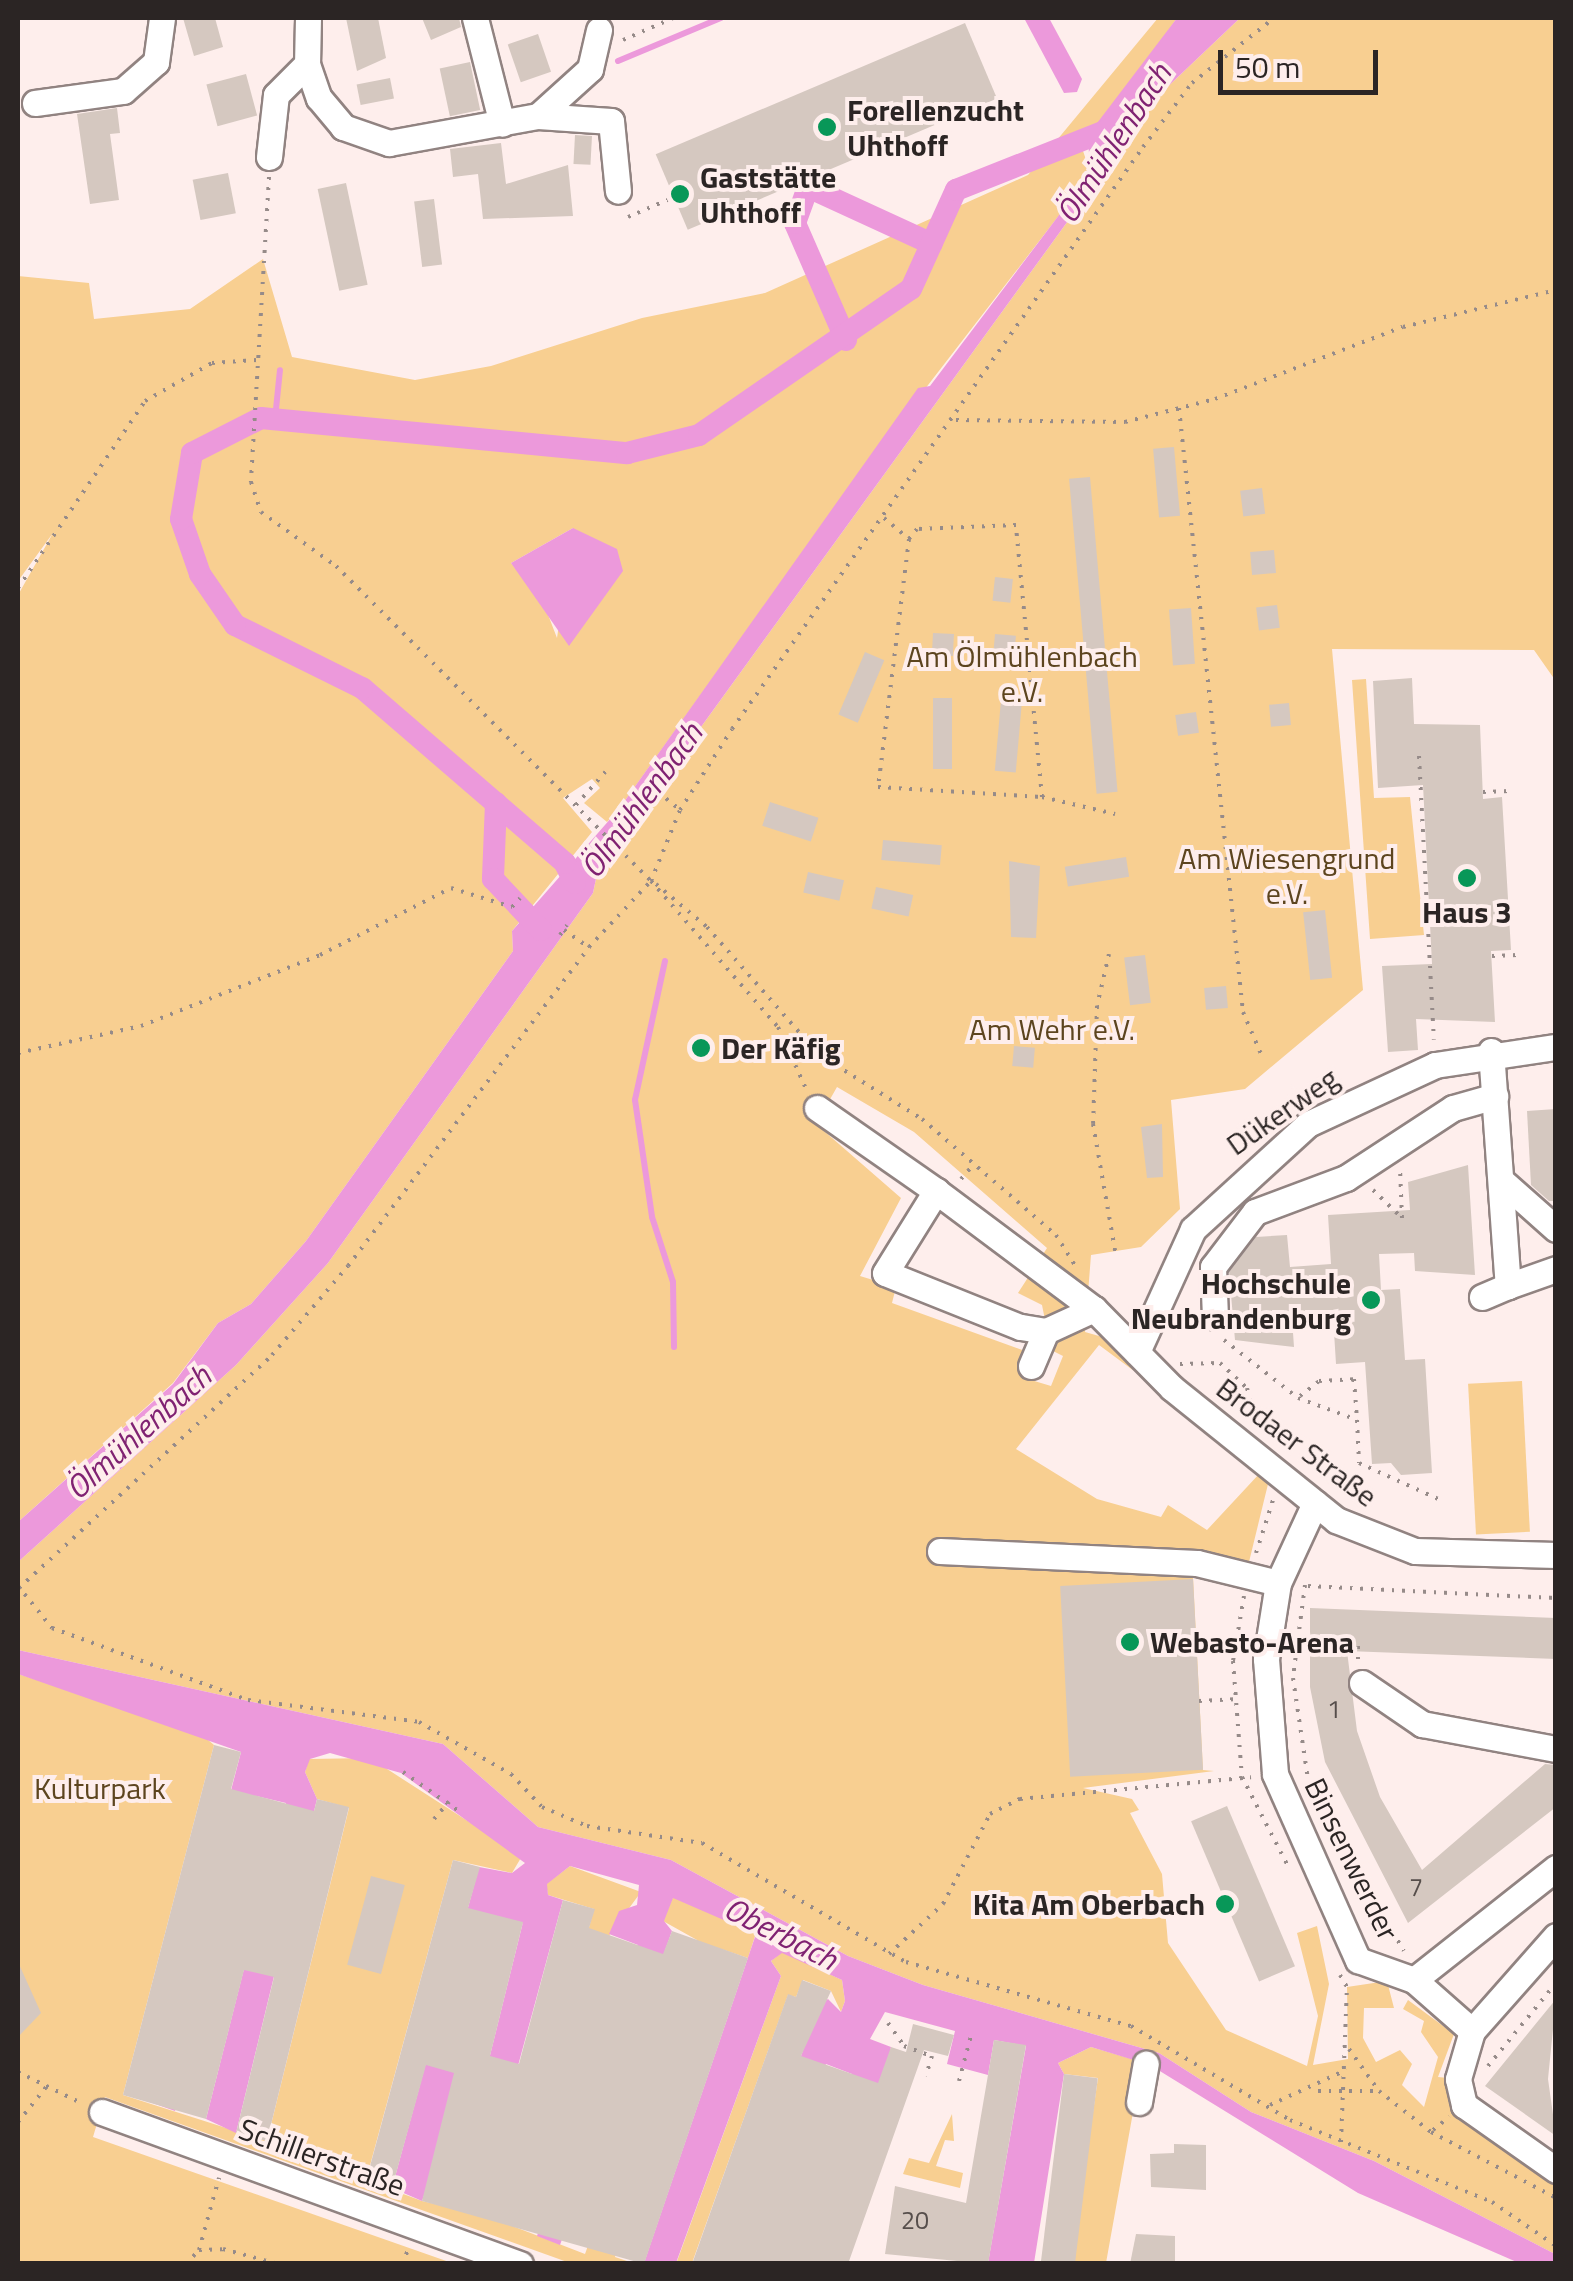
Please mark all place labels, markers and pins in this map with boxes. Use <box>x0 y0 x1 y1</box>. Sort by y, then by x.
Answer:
place label: Forellenzucht Uhthoff <box>847 92 1024 162</box>
marker: Forellenzucht Uhthoff <box>816 116 838 138</box>
place label: Gaststätte Uhthoff <box>700 159 836 230</box>
marker: Gaststätte Uhthoff <box>669 183 691 205</box>
marker: Haus 3 <box>1456 867 1478 889</box>
place label: Haus 3 <box>1422 894 1512 930</box>
place label: Der Käfig <box>721 1030 841 1066</box>
marker: Der Käfig <box>690 1037 712 1059</box>
place label: Hochschule Neubrandenburg <box>1131 1265 1351 1336</box>
marker: Hochschule Neubrandenburg <box>1360 1289 1382 1311</box>
place label: Webasto-Arena <box>1150 1624 1354 1660</box>
marker: Webasto-Arena <box>1119 1631 1141 1653</box>
place label: Kita Am Oberbach <box>973 1886 1205 1922</box>
marker: Kita Am Oberbach <box>1214 1893 1236 1915</box>

